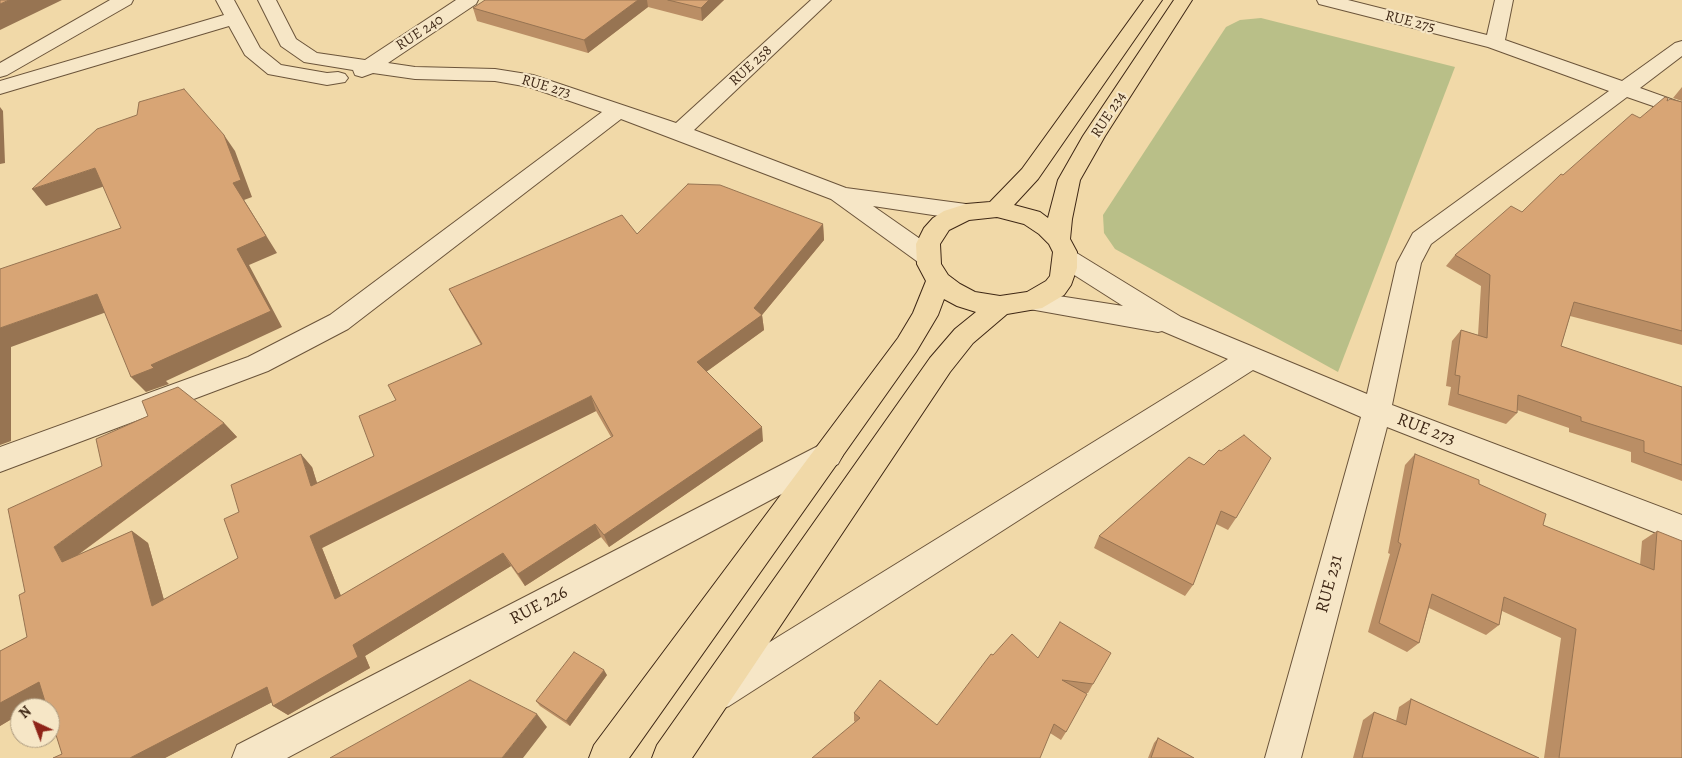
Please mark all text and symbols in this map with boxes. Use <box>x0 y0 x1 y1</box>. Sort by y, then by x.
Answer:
street label: RUE 275 <box>1383 7 1437 37</box>
street label: RUE 240 <box>393 11 447 55</box>
street label: RUE 258 <box>726 42 776 90</box>
street label: RUE 273 <box>519 71 573 103</box>
street label: RUE 234 <box>1088 89 1130 141</box>
street label: RUE 273 <box>1394 409 1458 451</box>
street label: RUE 231 <box>1312 553 1348 615</box>
street label: RUE 226 <box>506 582 572 630</box>
north arrow <box>10 698 60 748</box>
text: N <box>15 702 35 723</box>

